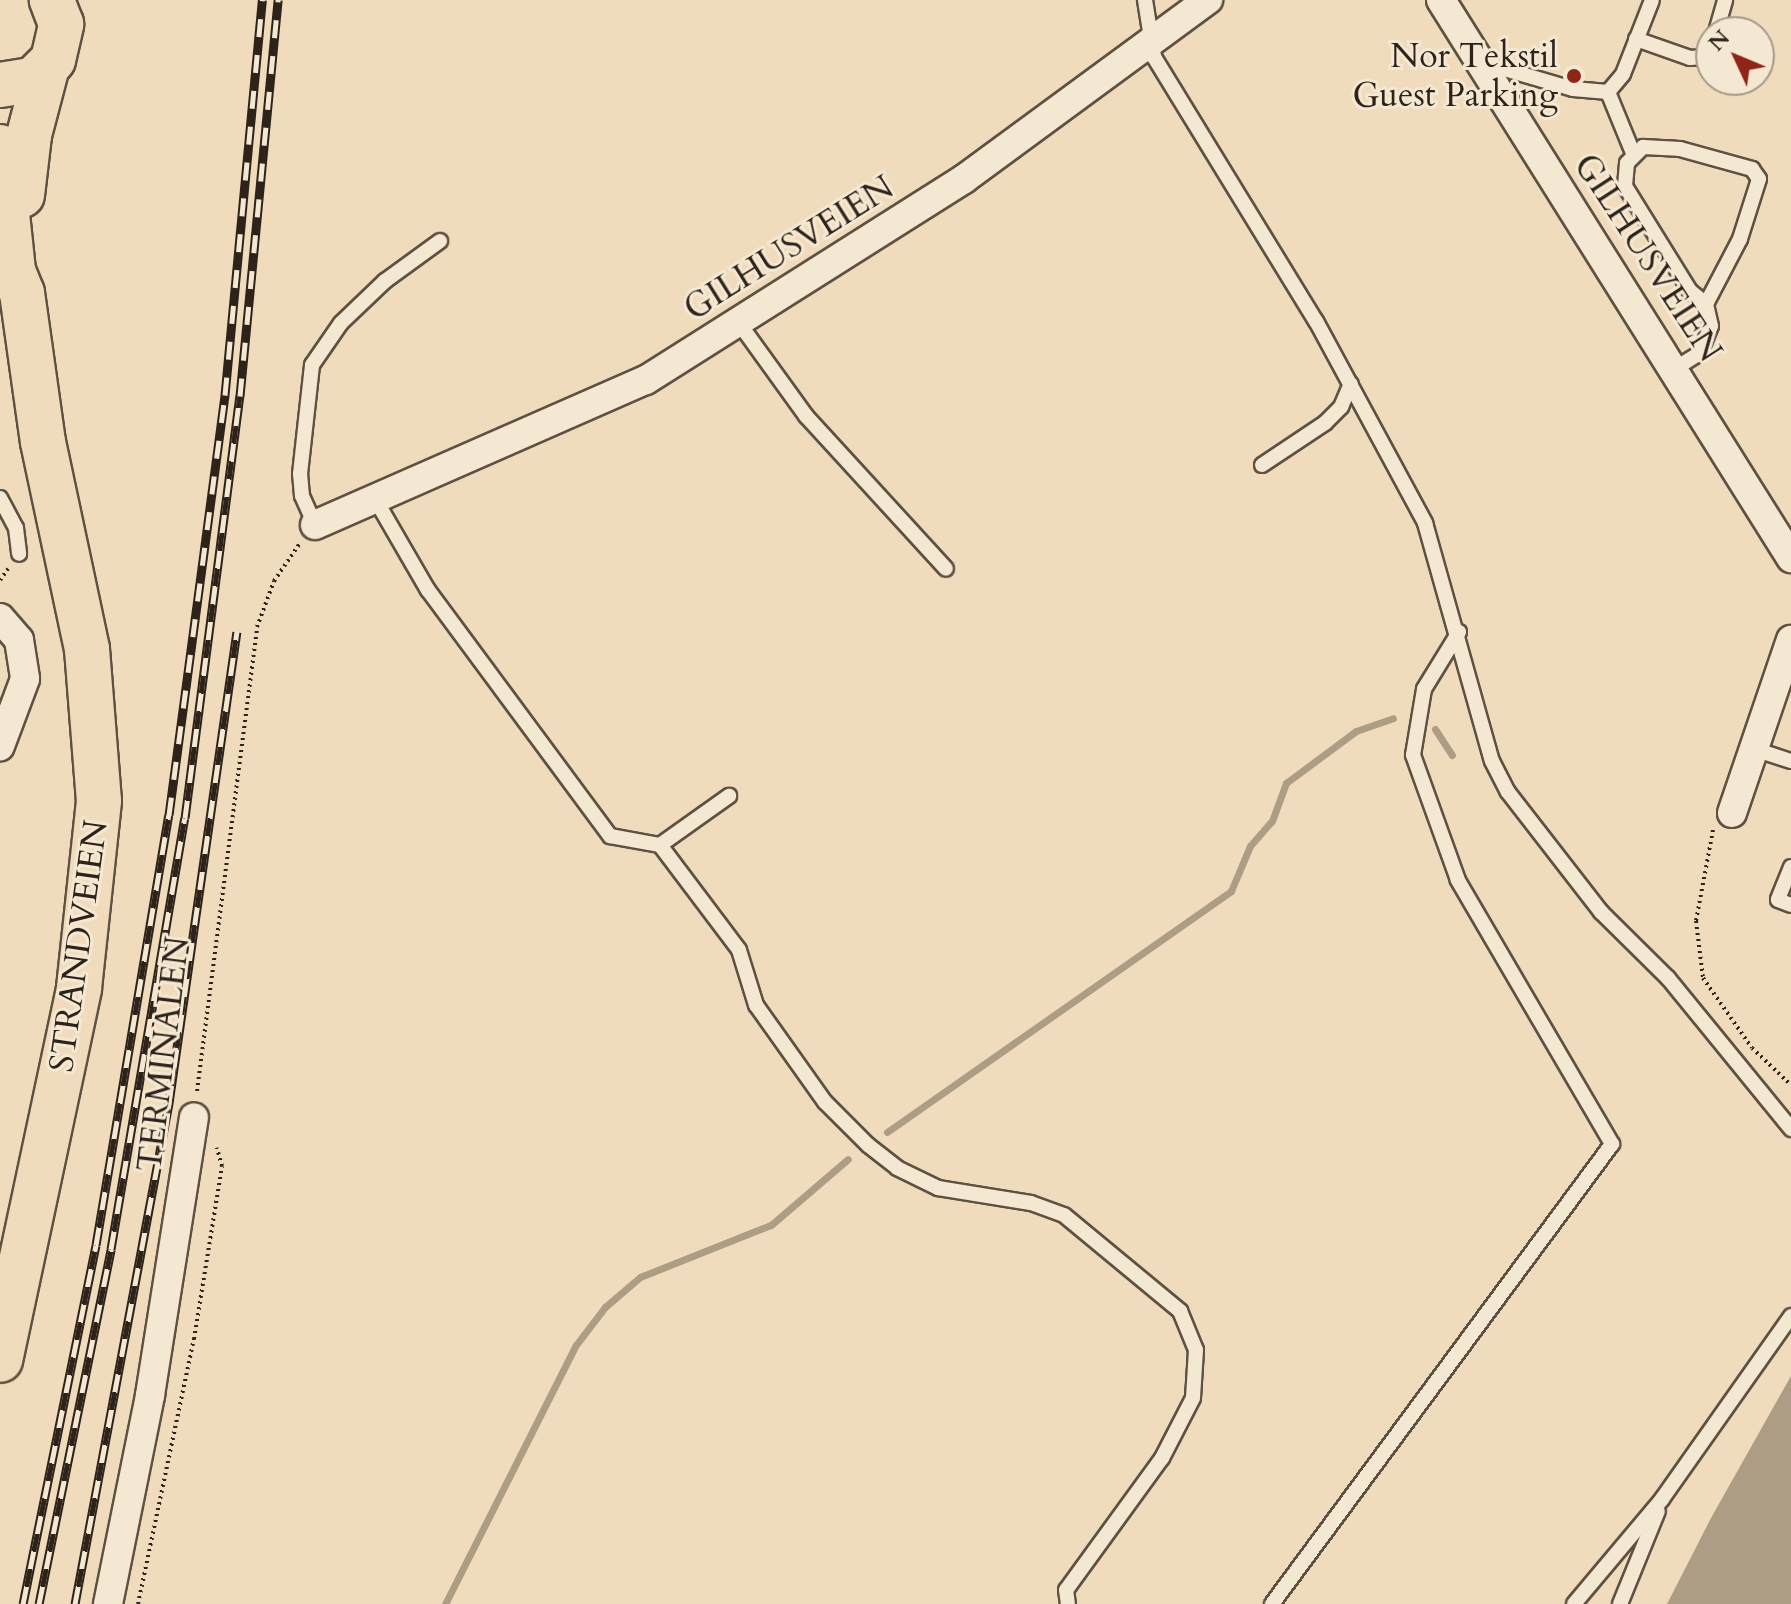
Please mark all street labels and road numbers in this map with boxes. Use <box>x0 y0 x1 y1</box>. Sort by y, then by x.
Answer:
street label: GILHUSVEIEN <box>1566 146 1730 370</box>
street label: GILHUSVEIEN <box>676 167 902 329</box>
street label: STRANDVEIEN <box>41 817 117 1075</box>
street label: TERMINALEN <box>129 934 199 1174</box>

